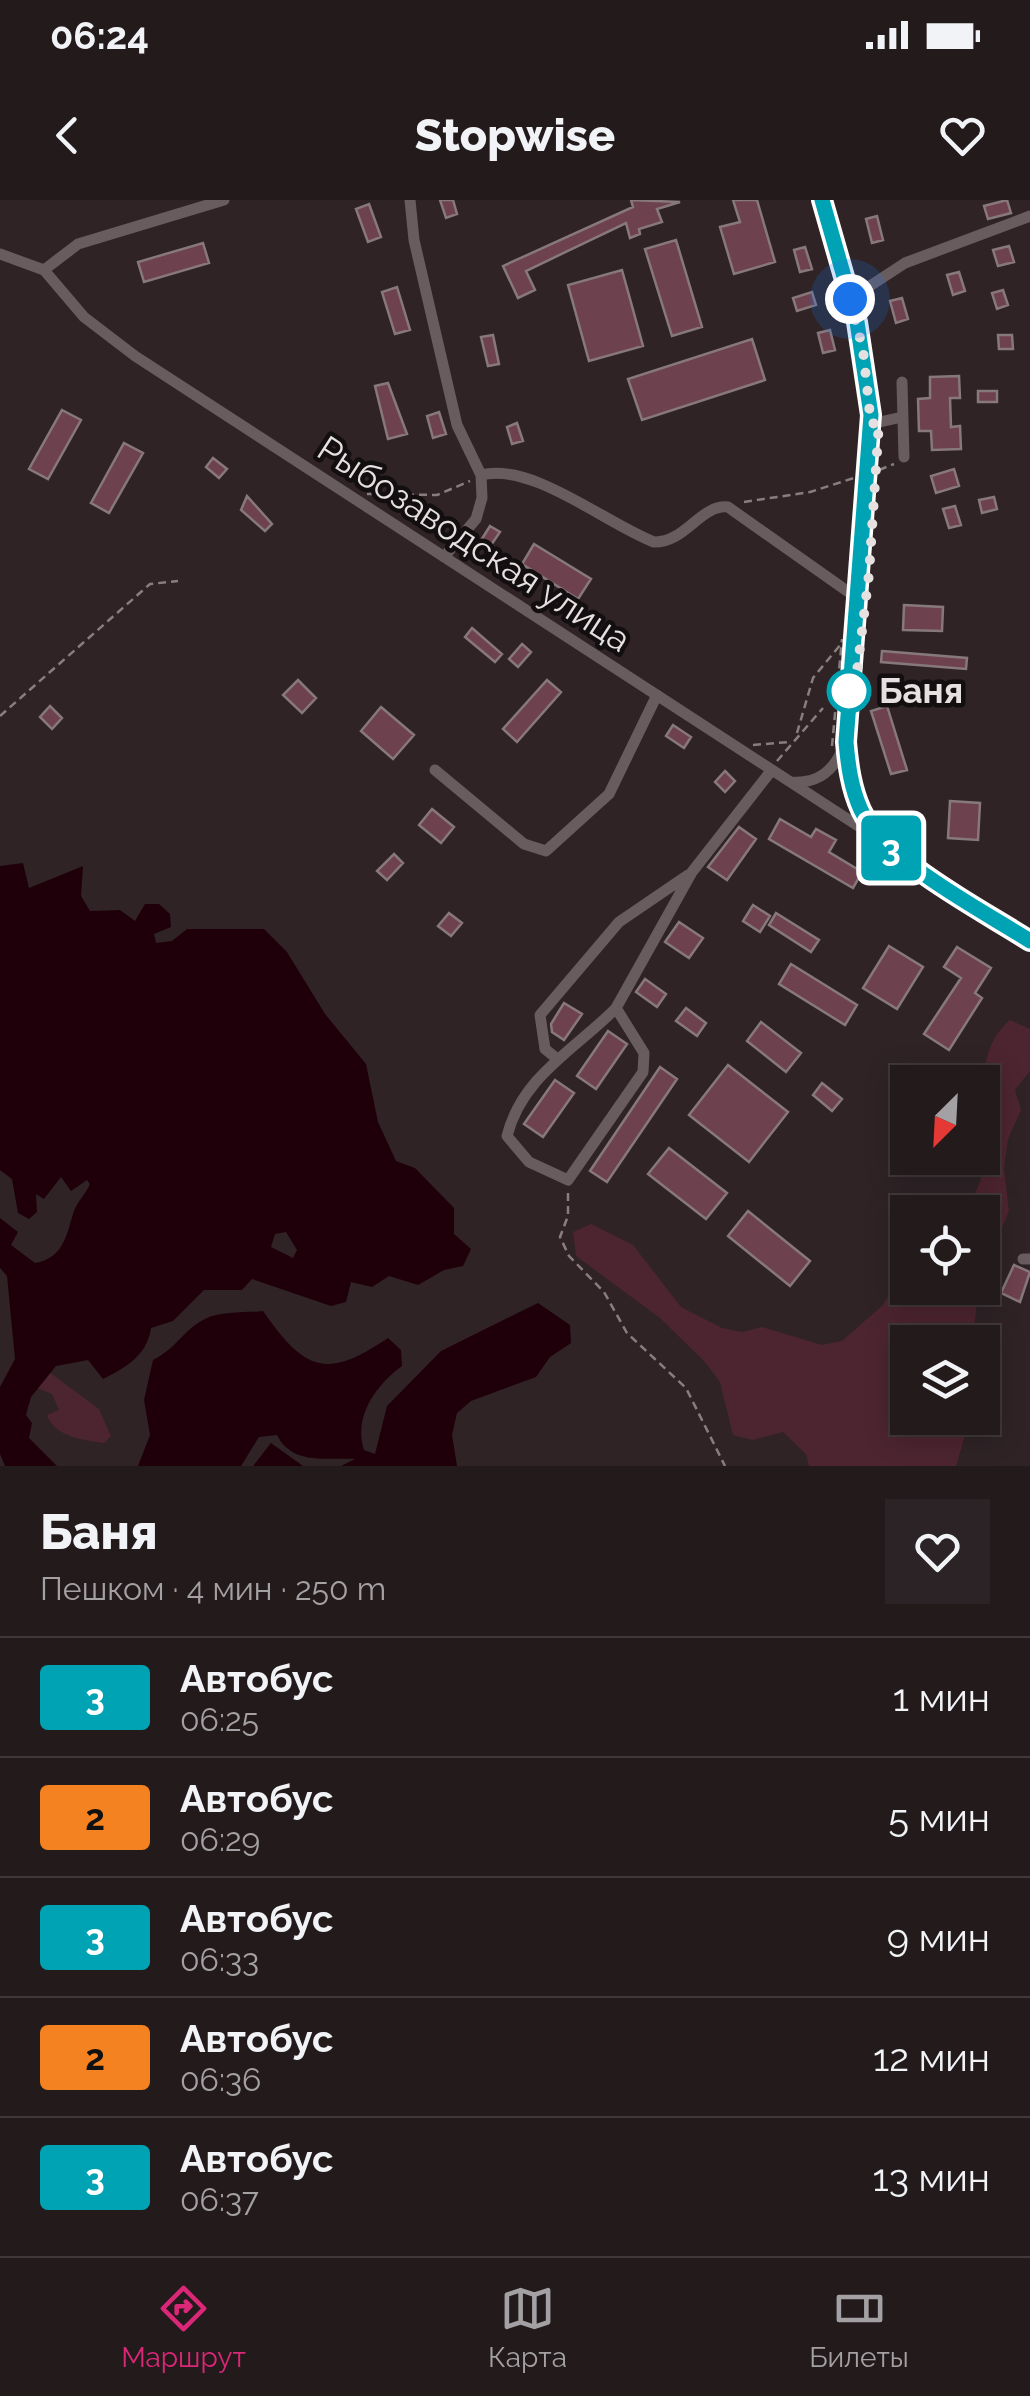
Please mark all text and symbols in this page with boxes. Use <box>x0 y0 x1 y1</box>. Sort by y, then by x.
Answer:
text: 06:24 <box>50 13 149 58</box>
icon: back <box>40 108 95 163</box>
icon: heart <box>935 108 990 163</box>
text: Stopwise <box>415 109 615 162</box>
your location <box>825 274 875 324</box>
street label: Рыбозаводская улица <box>310 427 638 660</box>
marker: Баня <box>828 670 870 712</box>
place label: Баня <box>879 670 963 711</box>
line badge: 3 <box>858 816 924 880</box>
text: 3 <box>881 828 901 869</box>
north arrow <box>890 1065 1000 1175</box>
map controls <box>890 1065 1000 1435</box>
button: locate <box>890 1195 1000 1305</box>
button: layers <box>890 1325 1000 1435</box>
button: heart <box>885 1499 990 1604</box>
text: Баня <box>40 1504 158 1560</box>
text: Пешком · 4 мин · 250 m <box>40 1570 386 1607</box>
text: Автобус <box>180 1656 334 1701</box>
text: 1 мин <box>893 1675 990 1720</box>
text: 3 <box>85 1677 105 1718</box>
text: 06:25 <box>180 1701 259 1738</box>
text: Автобус <box>180 1776 334 1821</box>
text: 5 мин <box>888 1795 990 1840</box>
text: 2 <box>85 1797 105 1838</box>
text: 06:29 <box>180 1821 260 1858</box>
text: Автобус <box>180 1896 334 1941</box>
text: 9 мин <box>887 1915 990 1960</box>
text: 3 <box>85 1917 105 1958</box>
text: 06:33 <box>180 1941 259 1978</box>
text: Автобус <box>180 2016 334 2061</box>
text: 12 мин <box>873 2035 990 2080</box>
text: 2 <box>85 2037 105 2078</box>
text: 06:36 <box>180 2061 261 2098</box>
text: Автобус <box>180 2136 334 2181</box>
text: 13 мин <box>872 2155 990 2200</box>
text: 3 <box>85 2157 105 2198</box>
text: 06:37 <box>180 2181 259 2218</box>
tab: Маршрут <box>121 2281 246 2374</box>
tab: Карта <box>488 2281 567 2374</box>
tab: Билеты <box>809 2281 909 2374</box>

